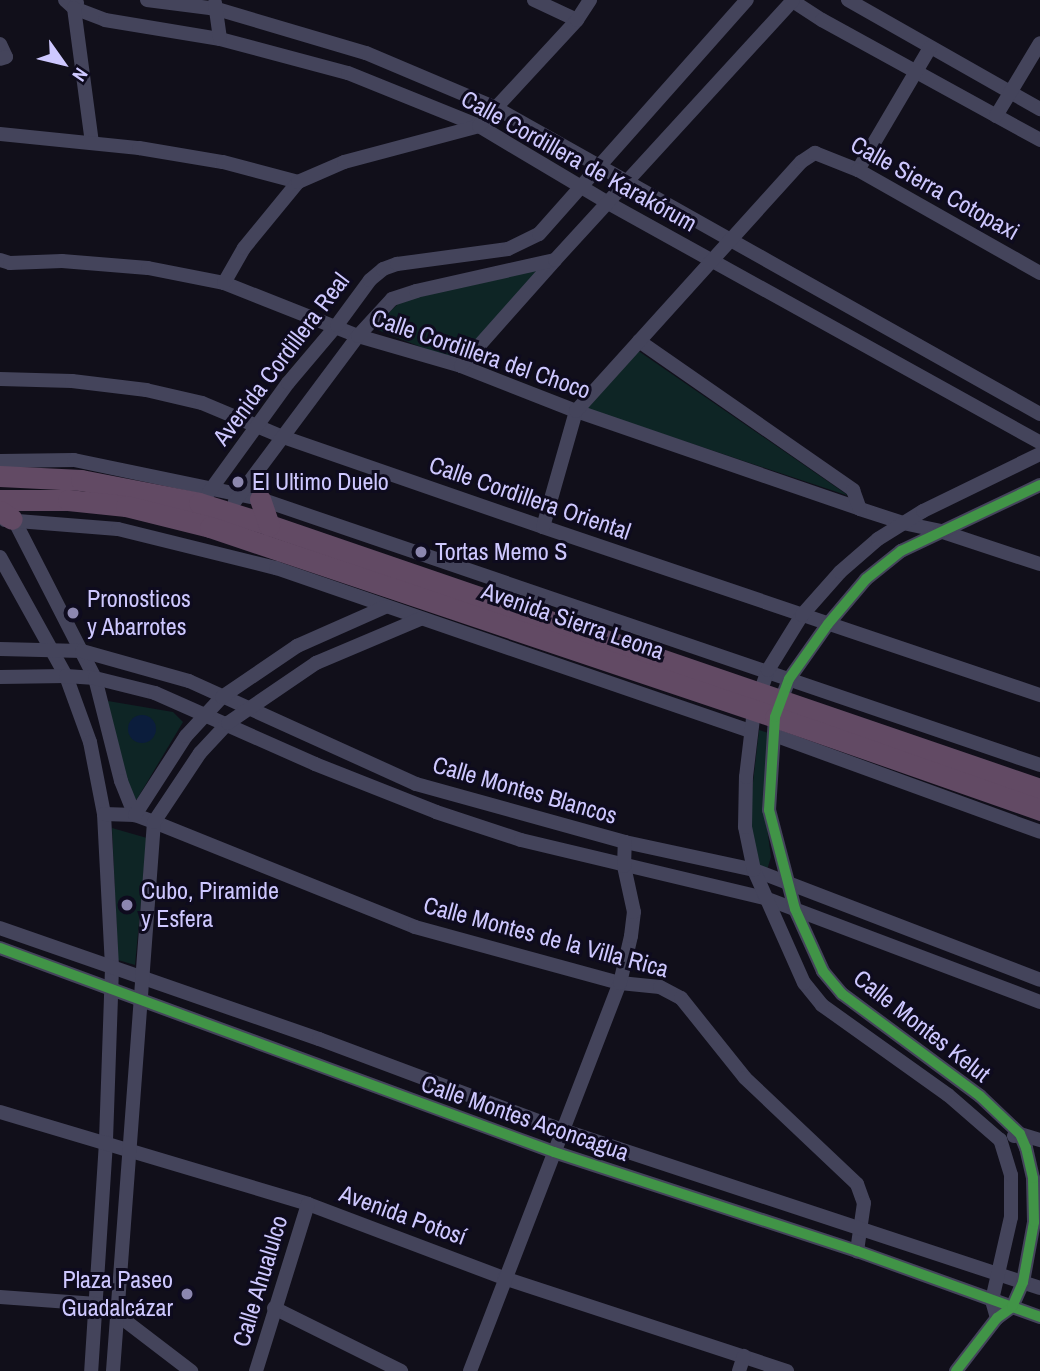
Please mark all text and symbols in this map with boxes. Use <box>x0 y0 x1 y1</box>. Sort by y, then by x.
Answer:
north arrow <box>28 28 98 98</box>
text: N <box>66 63 94 87</box>
street label: Calle Cordillera de Karakórum <box>456 84 702 238</box>
street label: Calle Sierra Cotopaxi <box>846 130 1024 246</box>
street label: Avenida Cordillera Real <box>207 267 355 451</box>
street label: Calle Cordillera del Choco <box>368 303 594 405</box>
street label: Calle Cordillera Oriental <box>426 450 634 546</box>
place label: El Ultimo Duelo <box>252 468 389 496</box>
marker: El Ultimo Duelo <box>230 474 246 490</box>
place label: Tortas Memo S <box>435 538 567 566</box>
marker: Tortas Memo S <box>413 544 429 560</box>
street label: Avenida Sierra Leona <box>478 576 668 666</box>
place label: Pronosticos y Abarrotes <box>87 585 191 641</box>
marker: Pronosticos y Abarrotes <box>65 605 81 621</box>
street label: Calle Montes Blancos <box>430 750 620 830</box>
place label: Cubo, Piramide y Esfera <box>141 877 279 933</box>
street label: Calle Montes de la Villa Rica <box>420 890 672 984</box>
marker: Cubo, Piramide y Esfera <box>119 897 135 913</box>
street label: Calle Montes Kelut <box>848 964 996 1088</box>
street label: Calle Montes Aconcagua <box>417 1069 633 1167</box>
street label: Avenida Potosí <box>336 1179 470 1251</box>
street label: Calle Ahualulco <box>226 1211 294 1351</box>
place label: Plaza Paseo Guadalcázar <box>61 1266 173 1322</box>
marker: Plaza Paseo Guadalcázar <box>179 1286 195 1302</box>

